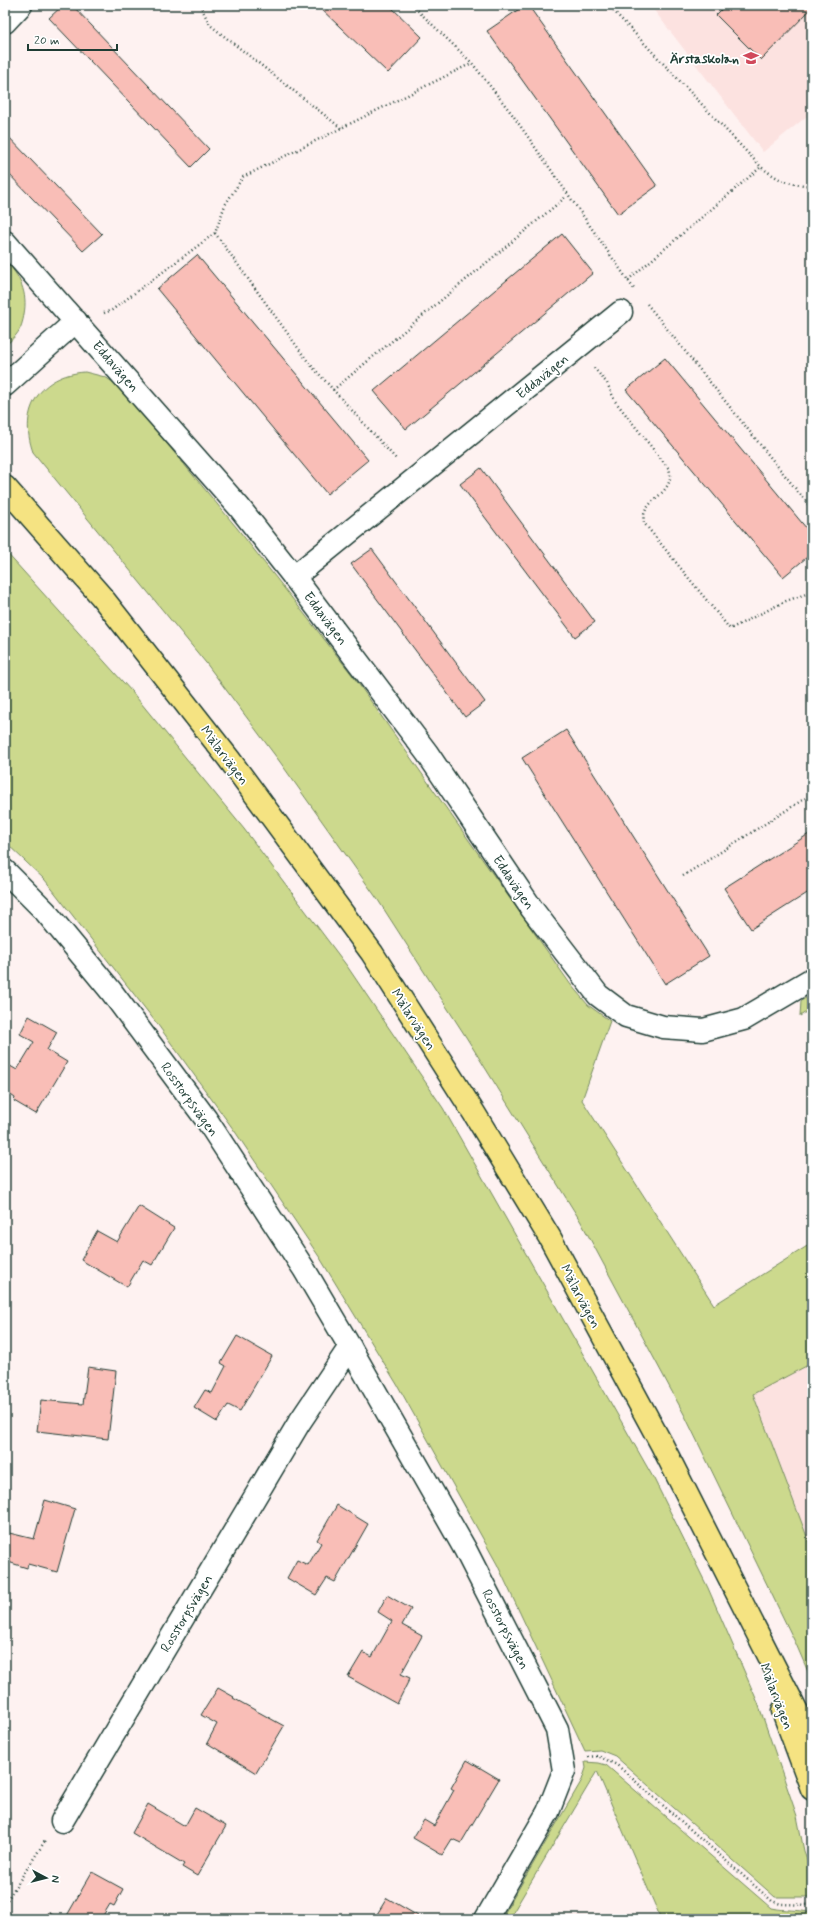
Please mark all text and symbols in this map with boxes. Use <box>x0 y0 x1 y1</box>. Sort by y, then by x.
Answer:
scale bar <box>28 26 117 52</box>
text: 20 m <box>34 33 60 49</box>
school or university icon: Ärstaskolan <box>742 49 760 67</box>
place label: Ärstaskolan <box>670 50 739 68</box>
street label: Eddavägen <box>88 337 143 396</box>
street label: Eddavägen <box>513 350 573 403</box>
street label: Eddavägen <box>299 588 351 649</box>
street label: Mälarvägen <box>196 722 252 789</box>
street label: Eddavägen <box>488 852 538 913</box>
street label: Mälarvägen <box>387 985 440 1054</box>
street label: Rosstorpsvägen <box>156 1059 222 1140</box>
street label: Mälarvägen <box>556 1261 604 1332</box>
street label: Rosstorpsvägen <box>157 1571 217 1656</box>
street label: Rosstorpsvägen <box>477 1586 533 1673</box>
street label: Mälarvägen <box>755 1661 797 1732</box>
north arrow <box>26 1858 66 1898</box>
text: N <box>48 1875 62 1884</box>

